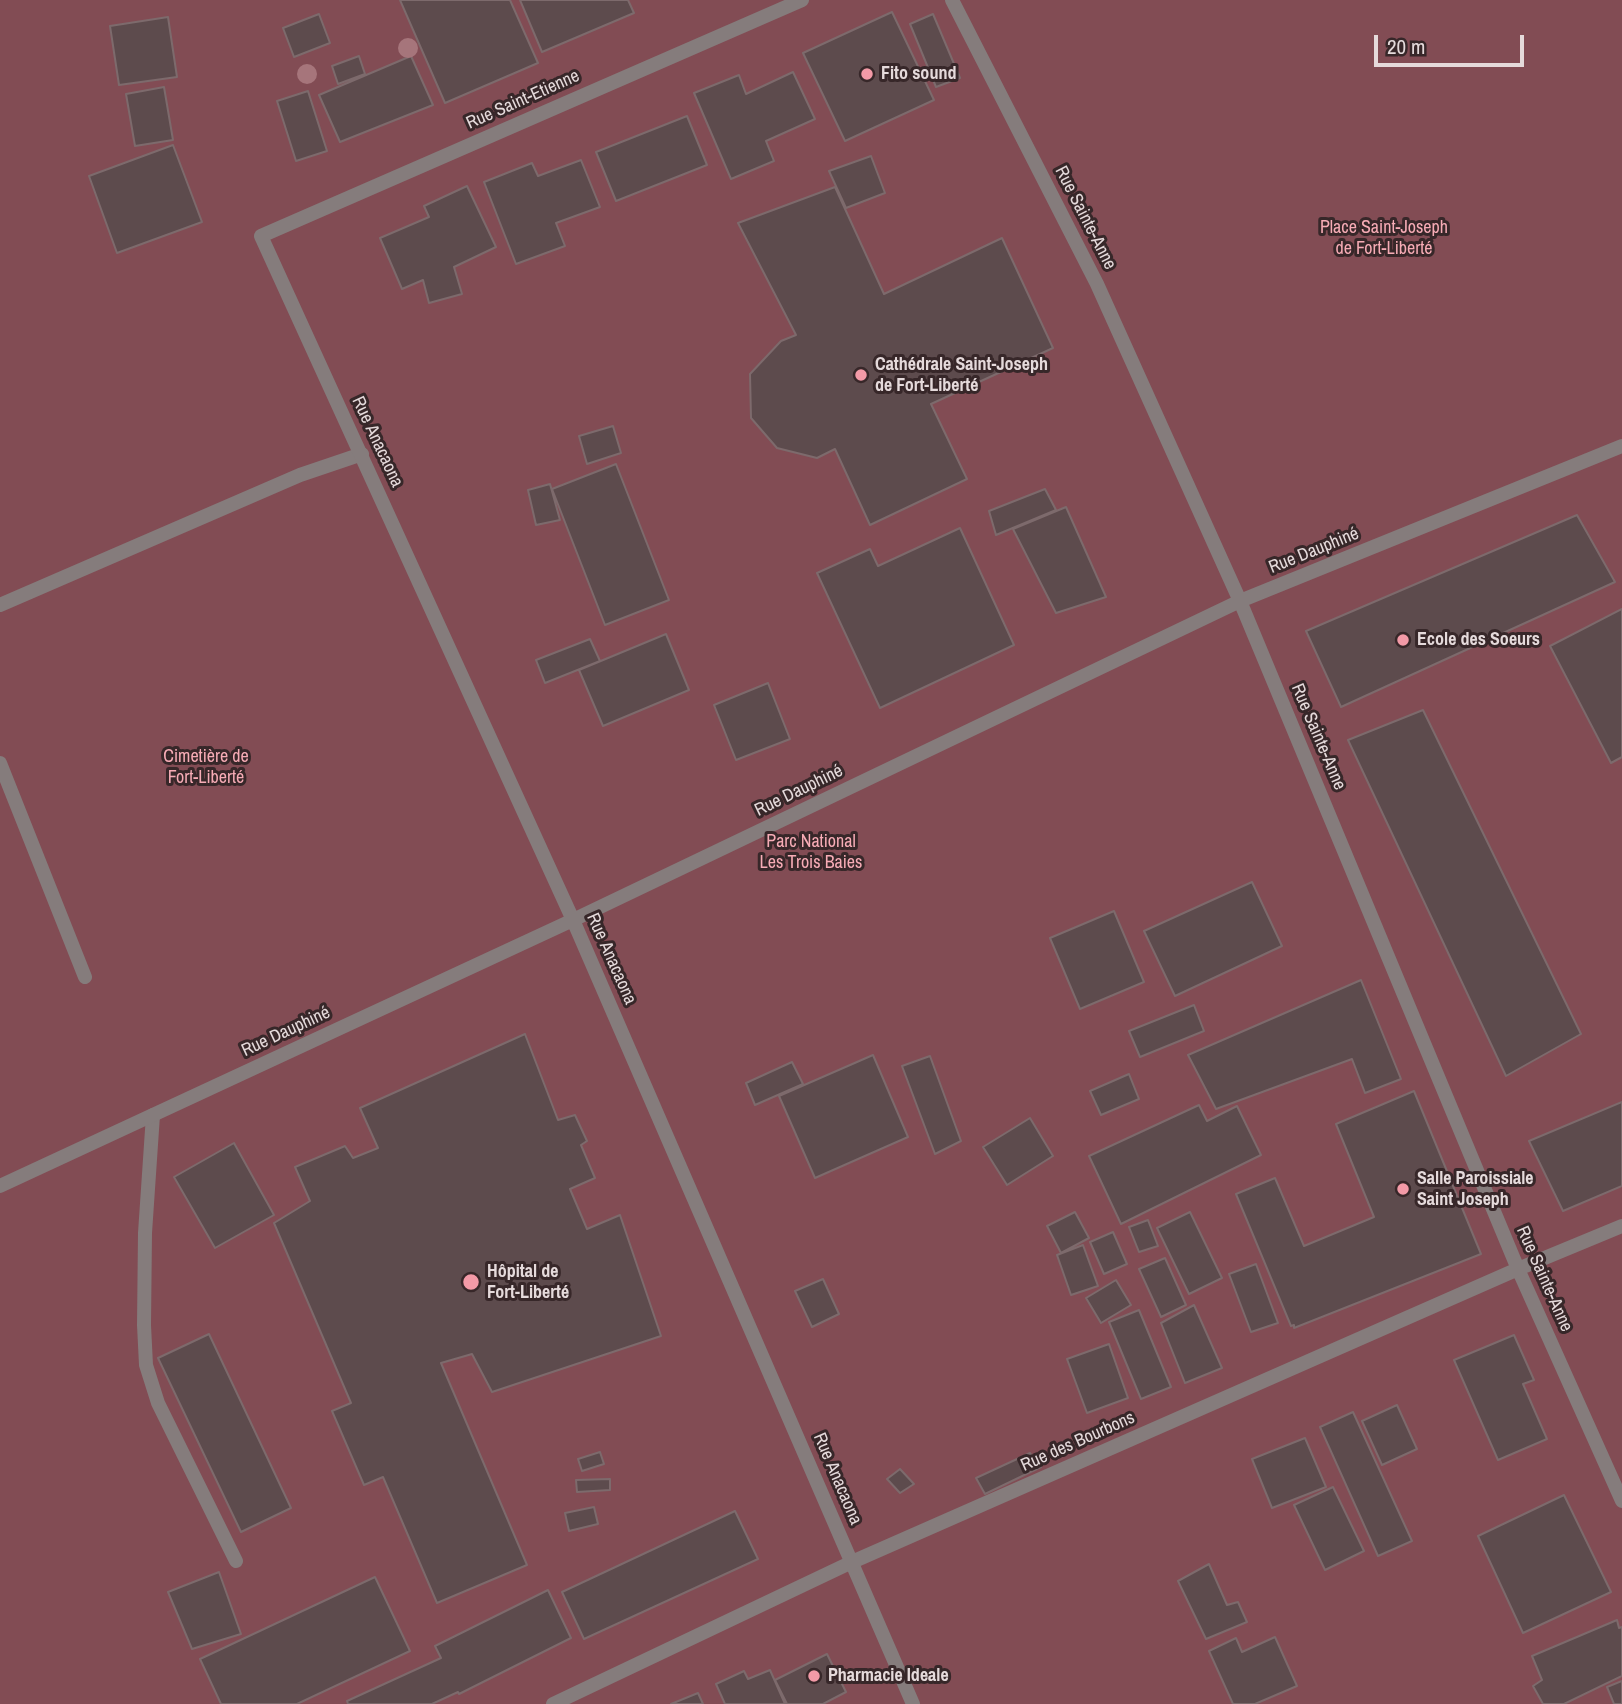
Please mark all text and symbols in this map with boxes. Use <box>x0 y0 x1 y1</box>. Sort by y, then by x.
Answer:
scale bar <box>1377 21 1528 65</box>
text: 20 m <box>1387 32 1425 61</box>
place label: Fito sound <box>881 63 956 85</box>
street label: Rue Saint-Etienne <box>463 65 583 135</box>
marker: Fito sound <box>859 66 875 82</box>
street label: Rue Sainte-Anne <box>1050 163 1120 273</box>
park label: Place Saint-Joseph de Fort-Liberté <box>1320 217 1448 260</box>
place label: Cathédrale Saint-Joseph de Fort-Liberté <box>875 354 1048 396</box>
marker: Cathédrale Saint-Joseph de Fort-Liberté <box>853 367 869 383</box>
street label: Rue Anacaona <box>347 393 407 491</box>
street label: Rue Dauphiné <box>1266 523 1362 579</box>
place label: Ecole des Soeurs <box>1417 629 1540 651</box>
marker: Ecole des Soeurs <box>1395 632 1411 648</box>
street label: Rue Sainte-Anne <box>1286 681 1350 793</box>
park label: Cimetière de Fort-Liberté <box>163 746 249 788</box>
street label: Rue Dauphiné <box>751 760 847 822</box>
park label: Parc National Les Trois Baies <box>760 831 862 874</box>
street label: Rue Anacaona <box>581 910 641 1008</box>
street label: Rue Dauphiné <box>238 1002 334 1062</box>
place label: Salle Paroissiale Saint Joseph <box>1417 1168 1534 1210</box>
marker: Salle Paroissiale Saint Joseph <box>1395 1181 1411 1197</box>
street label: Rue Sainte-Anne <box>1511 1223 1577 1335</box>
place label: Hôpital de Fort-Liberté <box>487 1261 569 1304</box>
marker: Hôpital de Fort-Liberté <box>461 1272 481 1292</box>
street label: Rue des Bourbons <box>1018 1407 1138 1477</box>
street label: Rue Anacaona <box>808 1430 866 1528</box>
place label: Pharmacie Ideale <box>828 1665 949 1687</box>
marker: Pharmacie Ideale <box>806 1668 822 1684</box>

